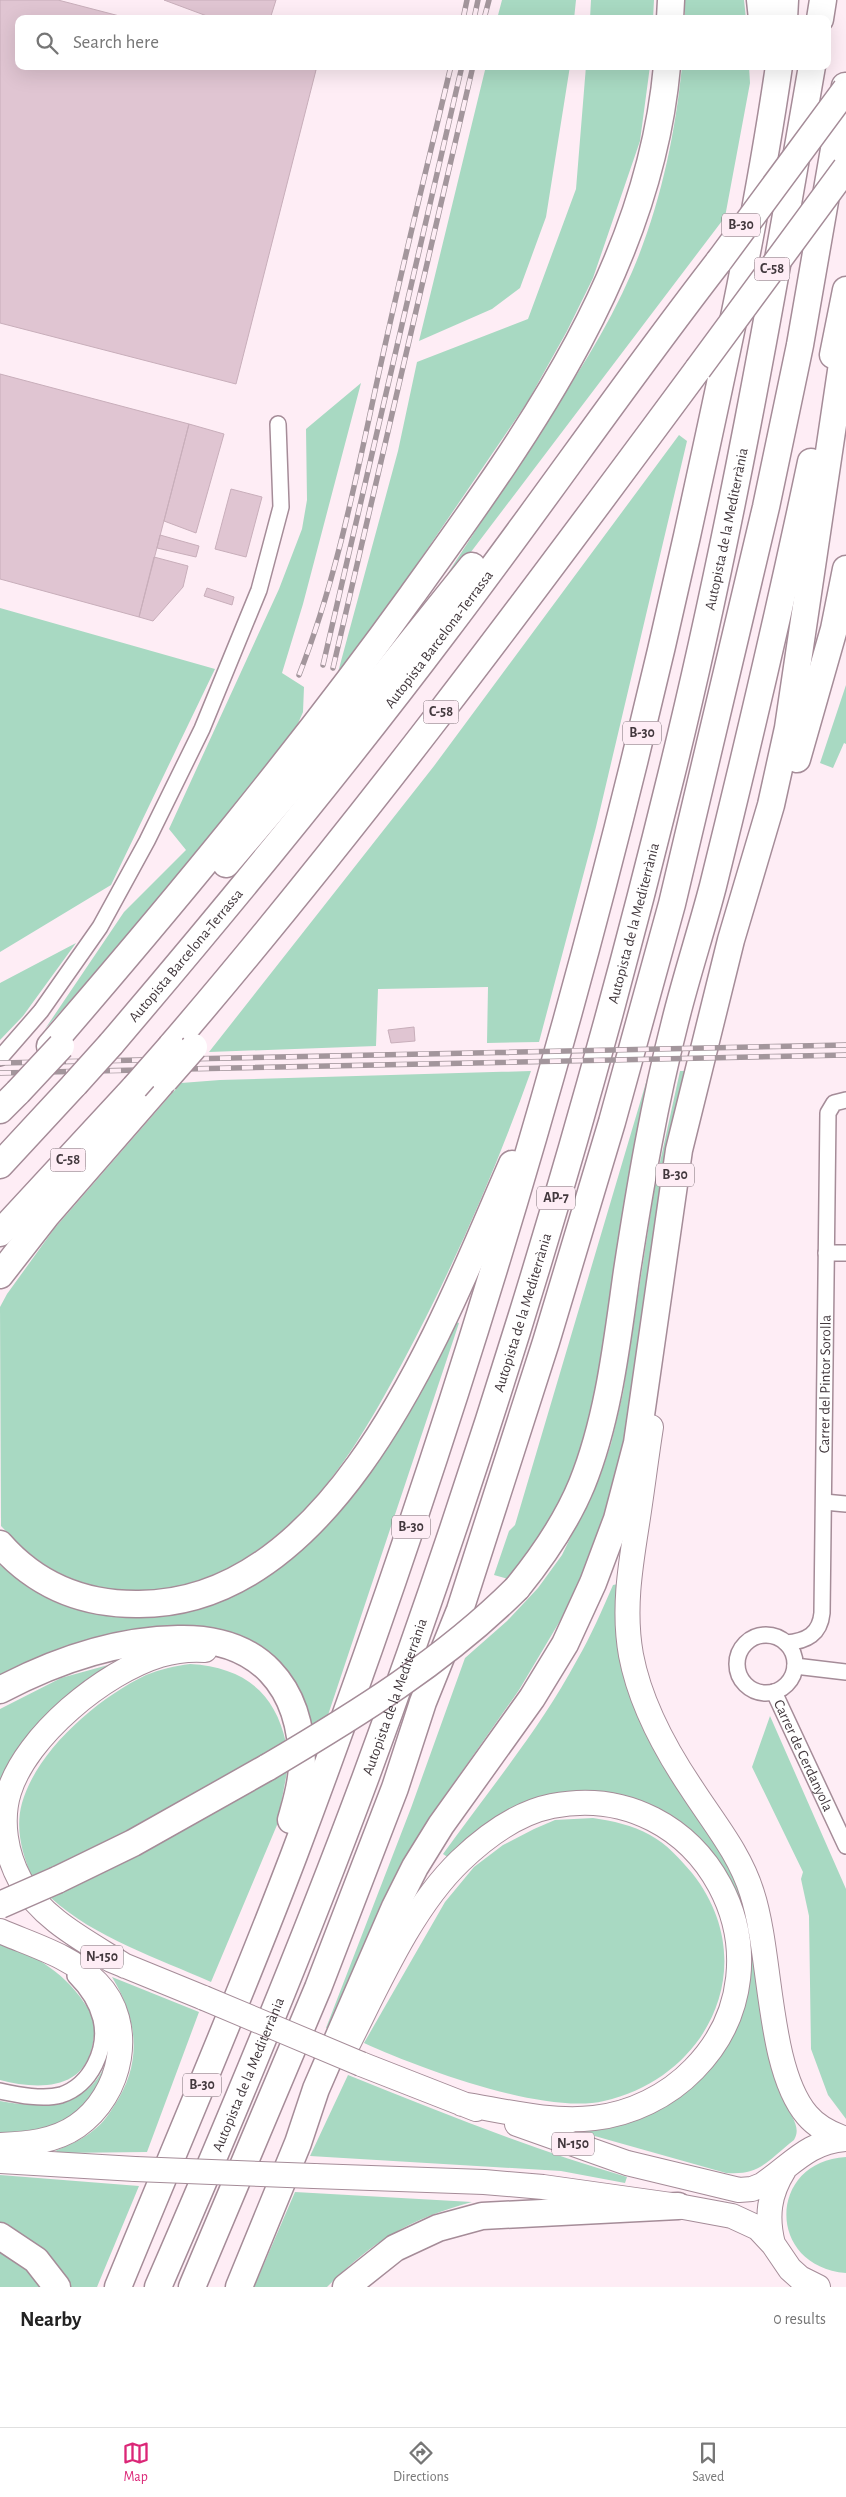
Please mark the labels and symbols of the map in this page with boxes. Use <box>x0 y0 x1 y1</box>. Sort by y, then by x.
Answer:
road number: B-30 <box>722 214 760 236</box>
road number: C-58 <box>754 258 790 280</box>
street label: Autopista de la Mediterrània <box>702 446 750 612</box>
street label: Autopista Barcelona-Terrassa <box>382 567 496 711</box>
road number: C-58 <box>424 700 458 724</box>
road number: B-30 <box>623 721 661 744</box>
street label: Autopista de la Mediterrània <box>605 841 662 1005</box>
street label: Autopista Barcelona-Terrassa <box>126 886 246 1025</box>
road number: C-58 <box>50 1148 86 1172</box>
road number: B-30 <box>656 1164 694 1186</box>
road number: AP-7 <box>537 1186 575 1210</box>
street label: Autopista de la Mediterrània <box>491 1231 554 1394</box>
street label: Carrer del Pintor Sorolla <box>816 1315 833 1453</box>
road number: B-30 <box>392 1515 430 1538</box>
street label: Autopista de la Mediterrània <box>360 1616 429 1777</box>
street label: Carrer de Cerdanyola <box>771 1697 836 1814</box>
road number: N-150 <box>81 1945 123 1968</box>
street label: Autopista de la Mediterrània <box>210 1995 287 2154</box>
road number: B-30 <box>183 2074 221 2096</box>
road number: N-150 <box>552 2132 594 2156</box>

